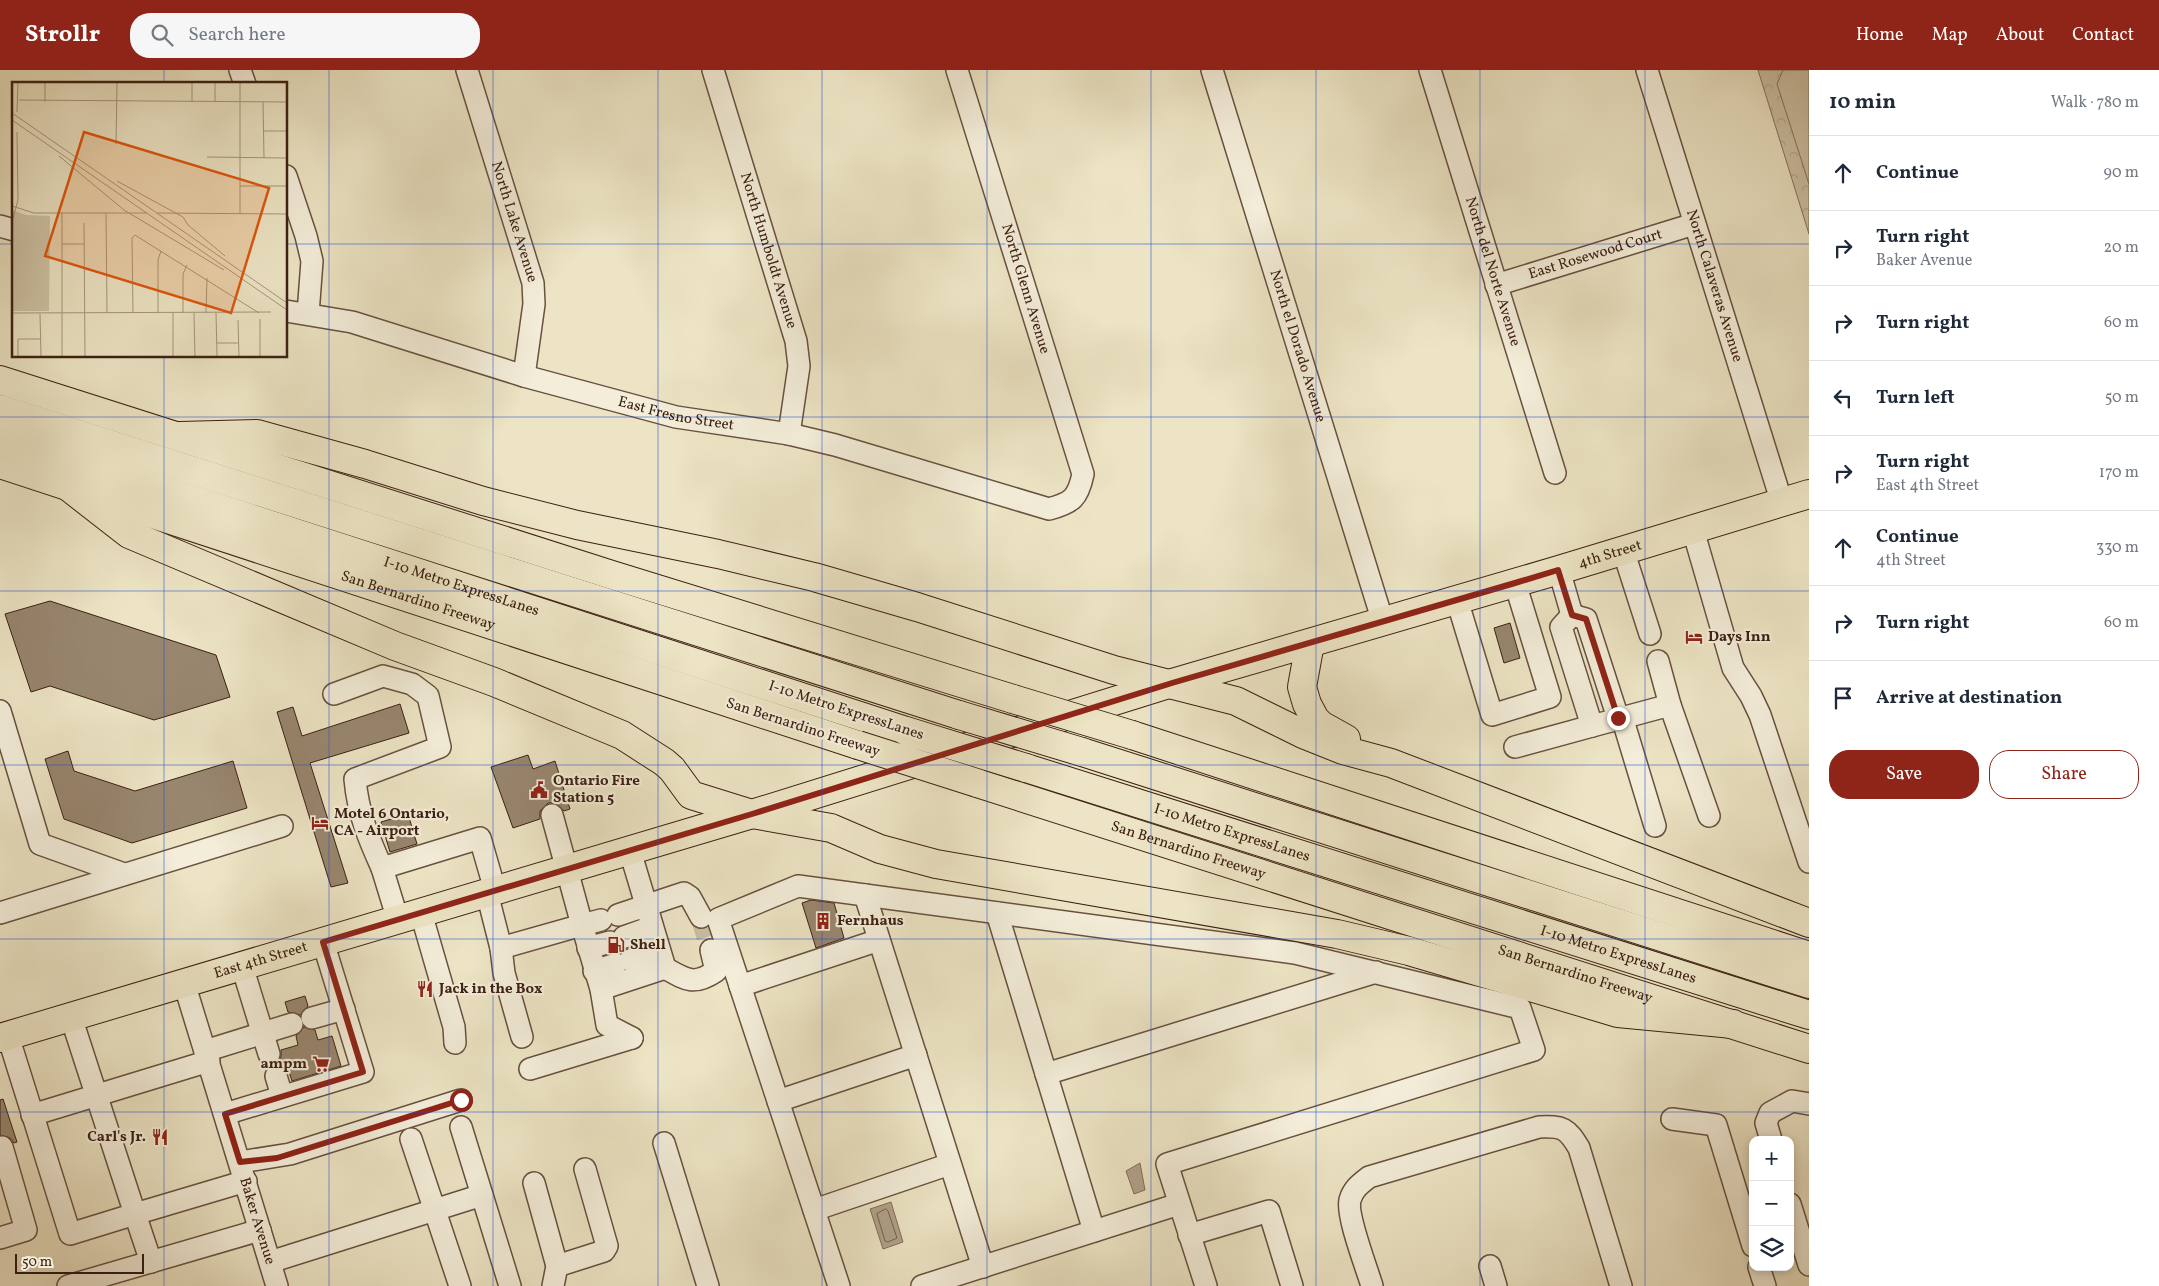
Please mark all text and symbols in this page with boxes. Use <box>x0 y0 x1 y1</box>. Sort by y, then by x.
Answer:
search box <box>130 13 480 58</box>
text: Strollr <box>25 18 100 52</box>
icon: search <box>148 21 176 49</box>
text: Search here <box>188 22 286 48</box>
text: Home <box>1856 23 1904 48</box>
text: Map <box>1932 23 1968 48</box>
text: About <box>1996 23 2044 48</box>
text: Contact <box>2072 23 2134 48</box>
inset map <box>12 82 288 358</box>
text: 10 min <box>1829 88 1896 117</box>
text: Walk · 780 m <box>2051 92 2139 114</box>
street label: North Lake Avenue <box>485 159 543 285</box>
icon: ahead <box>1829 159 1857 187</box>
text: Continue <box>1876 160 1959 186</box>
text: 90 m <box>2103 162 2139 184</box>
street label: North Humboldt Avenue <box>735 170 802 331</box>
street label: North del Norte Avenue <box>1459 194 1526 349</box>
street label: North Calaveras Avenue <box>1681 207 1748 365</box>
street label: North Glenn Avenue <box>995 221 1055 357</box>
street label: East Rosewood Court <box>1526 224 1665 285</box>
text: Turn right <box>1876 224 1969 250</box>
icon: right <box>1829 234 1857 262</box>
text: 20 m <box>2104 237 2139 259</box>
text: Baker Avenue <box>1876 250 1972 272</box>
street label: North el Dorado Avenue <box>1264 267 1331 425</box>
icon: right <box>1829 309 1857 337</box>
text: Turn right <box>1876 310 1969 336</box>
text: 60 m <box>2104 312 2139 334</box>
icon: left <box>1829 384 1857 412</box>
text: Turn left <box>1876 385 1955 411</box>
text: 50 m <box>2105 387 2139 409</box>
street label: East Fresno Street <box>616 391 735 436</box>
text: Turn right <box>1876 449 1969 475</box>
icon: right <box>1829 459 1857 487</box>
text: 170 m <box>2099 462 2139 484</box>
text: East 4th Street <box>1876 475 1979 497</box>
text: Continue <box>1876 524 1959 550</box>
icon: ahead <box>1829 534 1857 562</box>
street label: 4th Street <box>1576 535 1644 574</box>
text: 330 m <box>2096 537 2139 559</box>
text: 4th Street <box>1876 550 1946 572</box>
street label: I-10 Metro ExpressLanes <box>381 552 542 622</box>
street label: San Bernardino Freeway <box>338 566 498 636</box>
icon: right <box>1829 609 1857 637</box>
text: Turn right <box>1876 610 1969 636</box>
text: 60 m <box>2104 612 2139 634</box>
hotel icon: Days Inn <box>1684 627 1704 647</box>
place label: Days Inn <box>1708 627 1771 648</box>
street label: I-10 Metro ExpressLanes <box>766 676 926 746</box>
icon: arrive <box>1829 684 1857 712</box>
text: Arrive at destination <box>1876 685 2062 711</box>
street label: San Bernardino Freeway <box>723 693 883 763</box>
route end <box>1607 707 1630 730</box>
button: Save <box>1829 750 1979 799</box>
button: Share <box>1989 750 2139 799</box>
place label: Ontario Fire Station 5 <box>553 771 640 809</box>
public building icon: Ontario Fire Station 5 <box>529 780 549 800</box>
street label: I-10 Metro ExpressLanes <box>1151 799 1313 867</box>
place label: Motel 6 Ontario, CA - Airport <box>334 804 449 842</box>
hotel icon: Motel 6 Ontario, CA - Airport <box>310 813 330 833</box>
street label: San Bernardino Freeway <box>1108 816 1269 885</box>
building icon: Fernhaus <box>813 911 833 931</box>
place label: Fernhaus <box>837 911 904 932</box>
street label: I-10 Metro ExpressLanes <box>1538 920 1699 989</box>
fuel station icon: Shell <box>606 935 626 955</box>
place label: Shell <box>630 935 666 956</box>
street label: East 4th Street <box>211 936 310 984</box>
street label: San Bernardino Freeway <box>1495 940 1655 1009</box>
restaurant icon: Jack in the Box <box>415 979 435 999</box>
place label: Jack in the Box <box>438 979 543 1000</box>
place label: ampm <box>260 1054 307 1075</box>
supermarket icon: ampm <box>311 1054 331 1074</box>
route start <box>450 1089 473 1112</box>
place label: Carl's Jr. <box>87 1127 146 1148</box>
restaurant icon: Carl's Jr. <box>150 1127 170 1147</box>
map controls <box>1749 1136 1794 1271</box>
button: + <box>1749 1136 1794 1181</box>
street label: Baker Avenue <box>234 1175 280 1267</box>
button: − <box>1749 1181 1794 1226</box>
button: layers <box>1749 1226 1794 1271</box>
scale bar <box>15 1251 144 1274</box>
text: 50 m <box>22 1253 52 1272</box>

